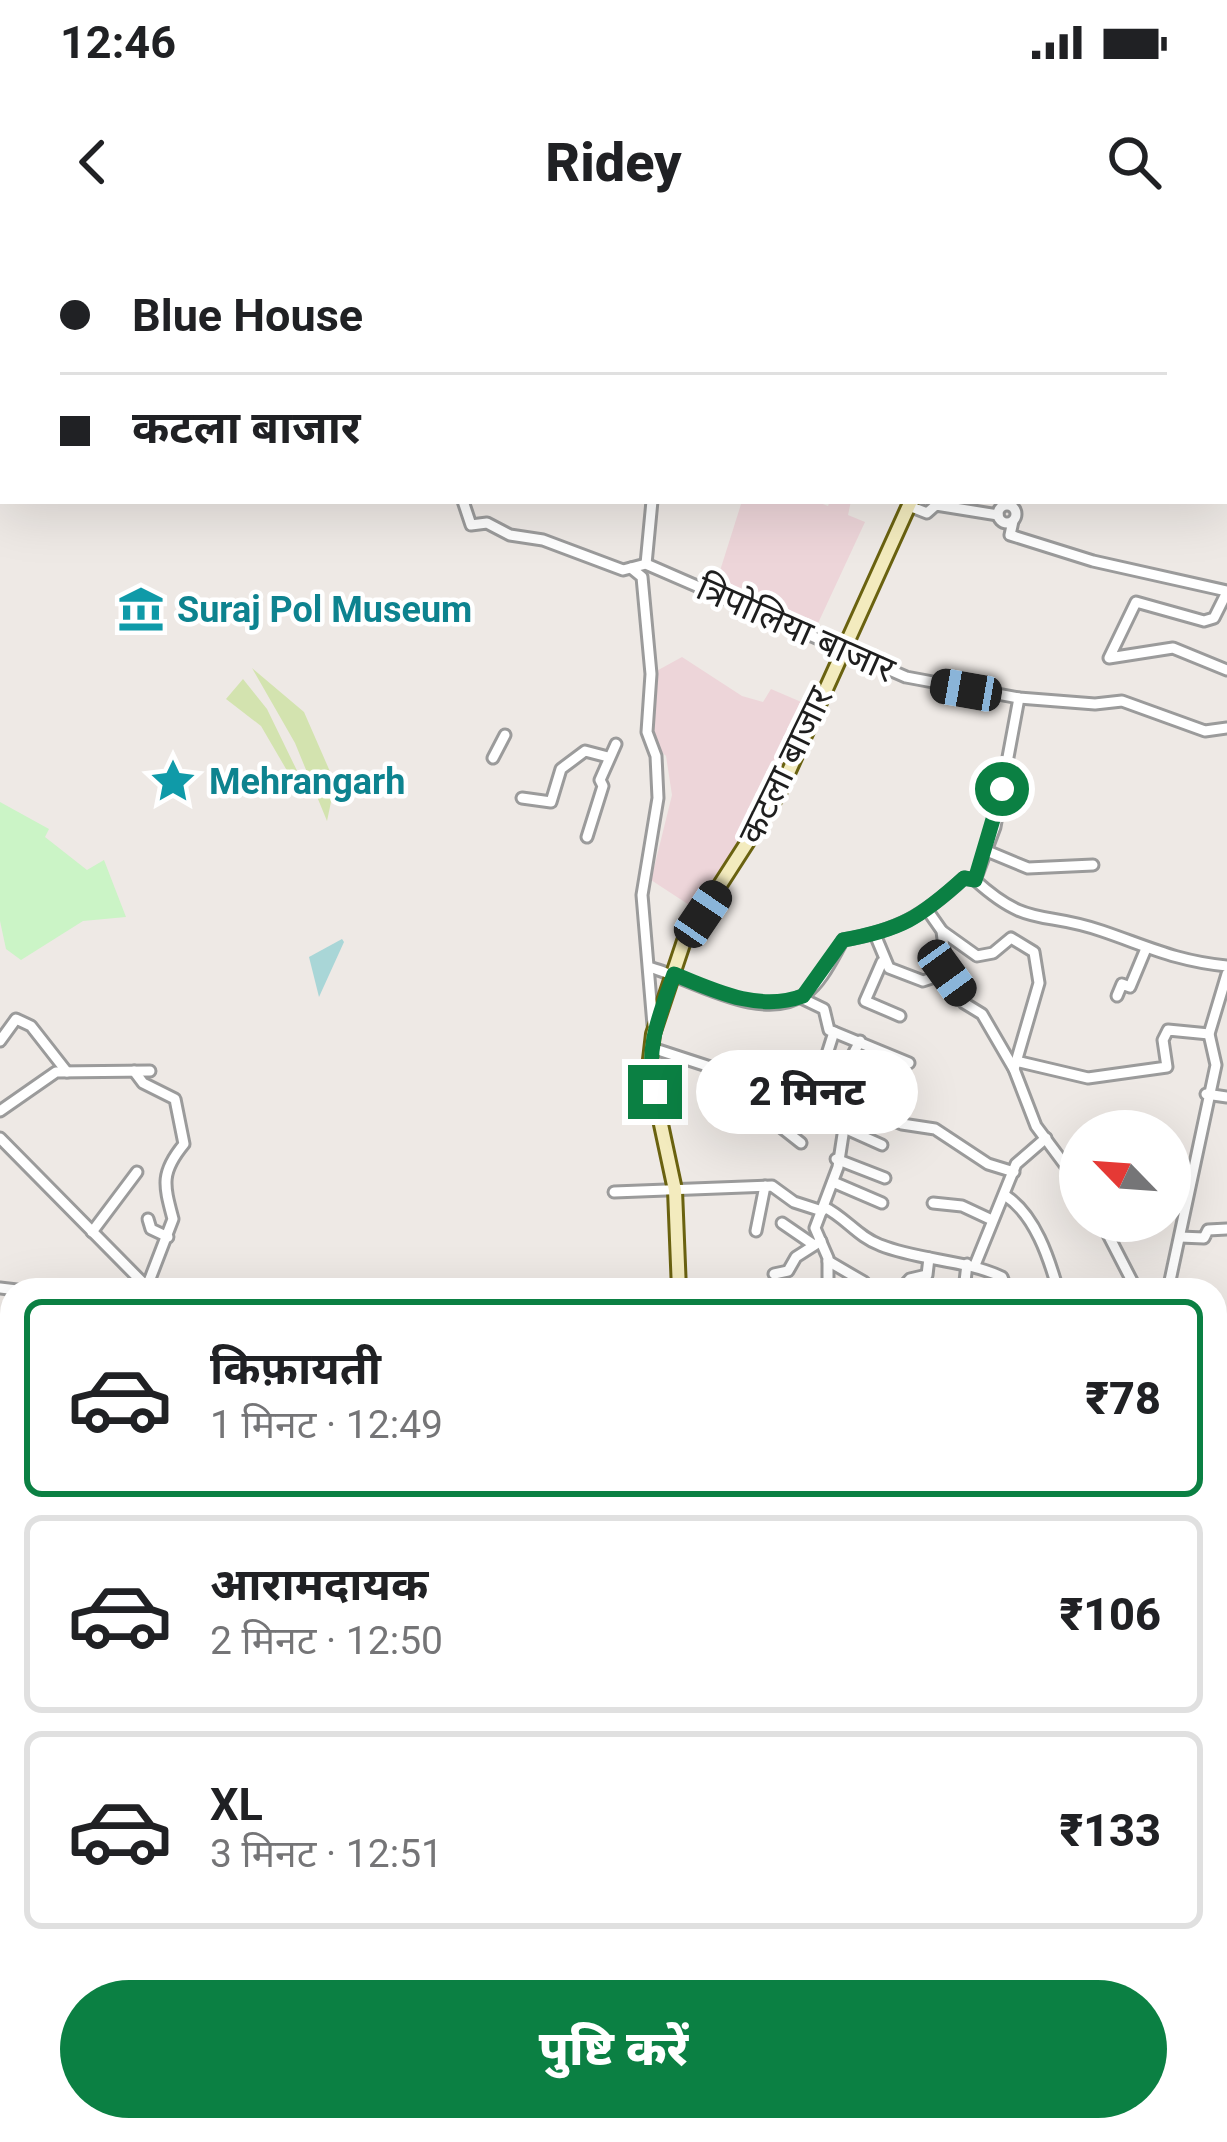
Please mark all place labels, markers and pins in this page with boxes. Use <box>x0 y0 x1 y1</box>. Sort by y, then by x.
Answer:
museum icon: Suraj Pol Museum <box>116 584 166 634</box>
place label: Suraj Pol Museum <box>177 589 472 631</box>
place icon: Mehrangarh <box>148 756 198 806</box>
place label: Mehrangarh <box>209 761 405 803</box>

